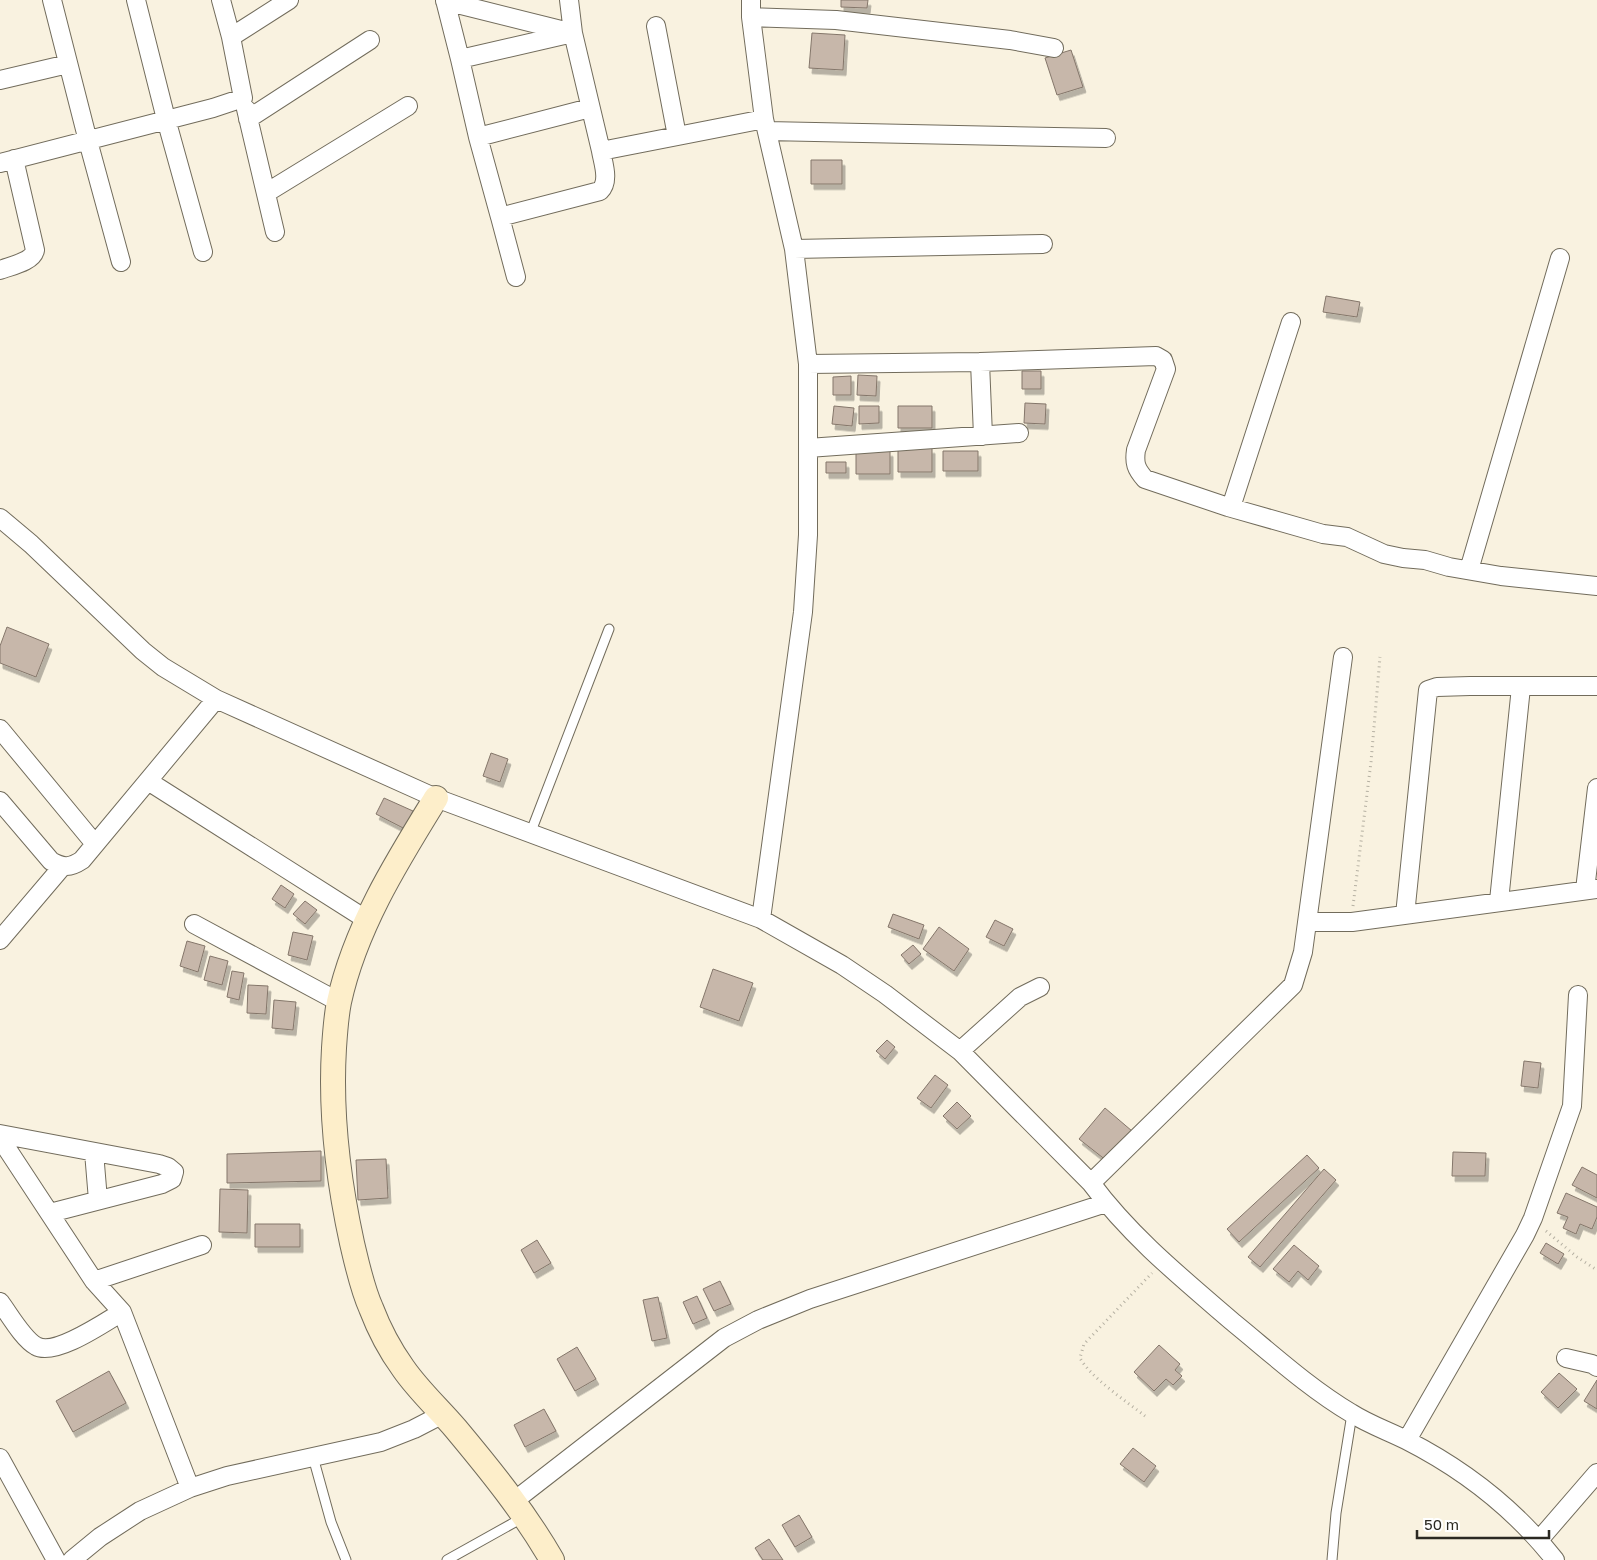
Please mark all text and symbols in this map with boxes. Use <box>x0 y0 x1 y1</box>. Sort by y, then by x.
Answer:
scale bar <box>1417 1508 1550 1540</box>
text: 50 m <box>1424 1515 1459 1533</box>

